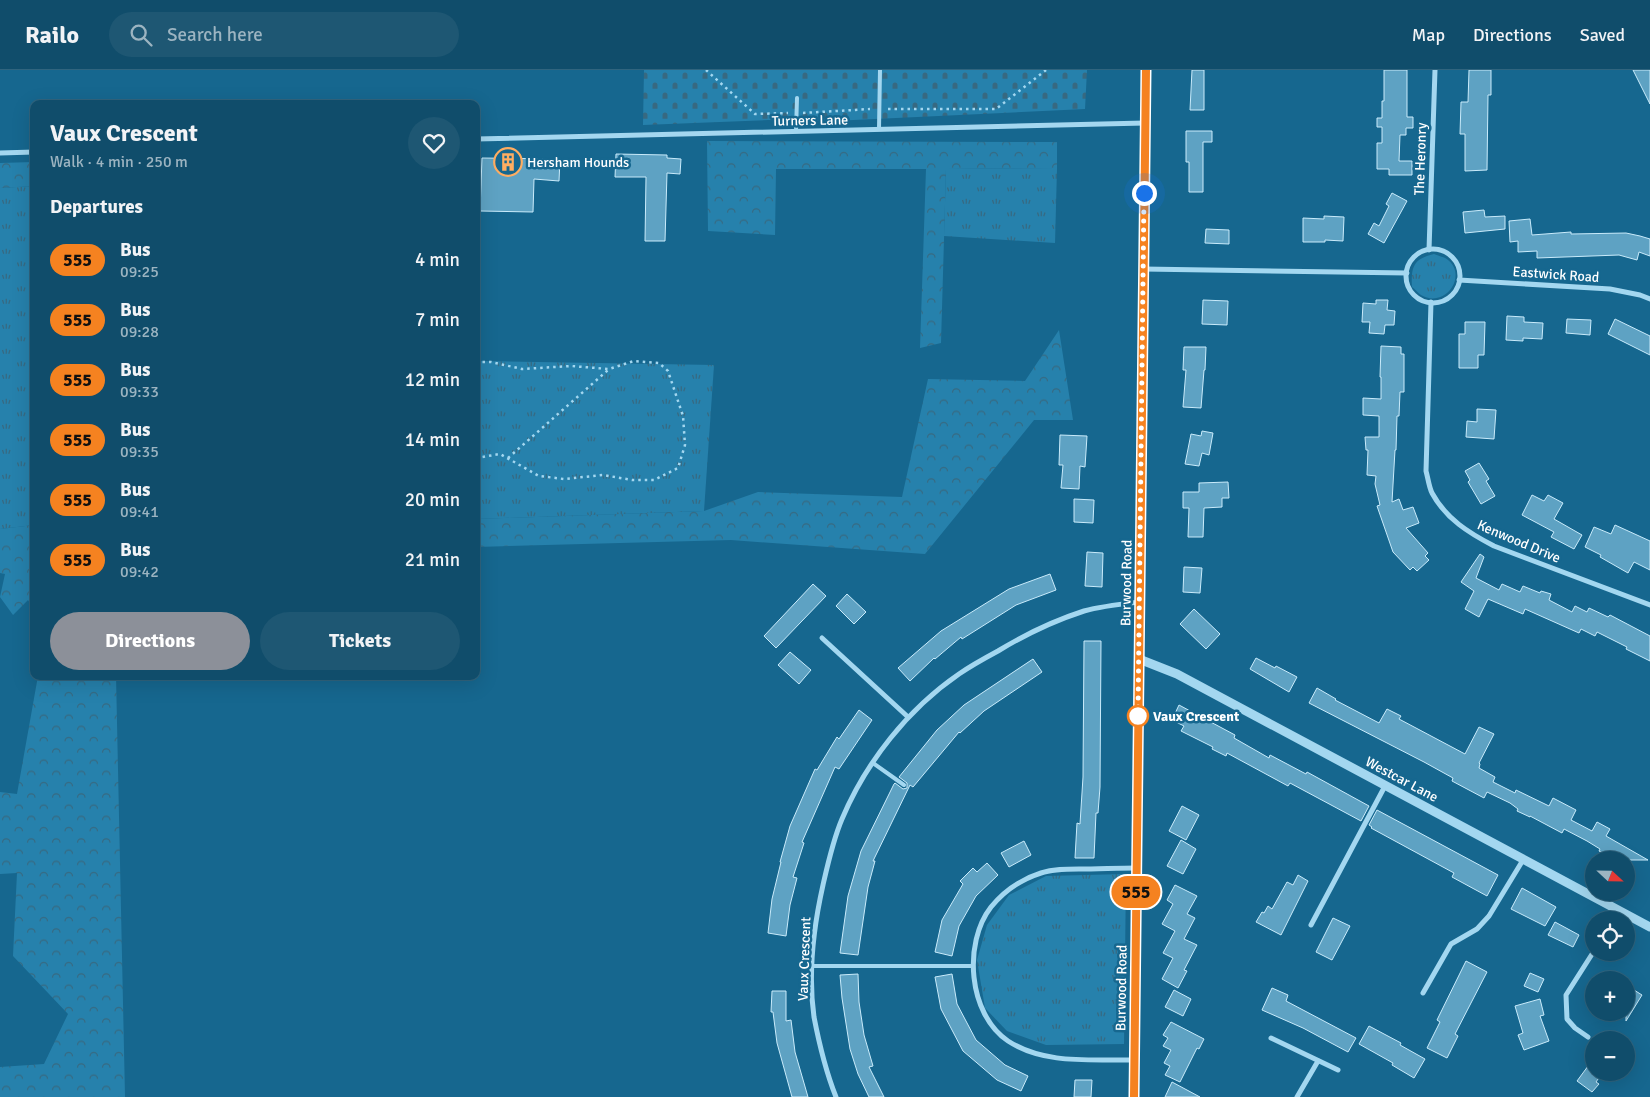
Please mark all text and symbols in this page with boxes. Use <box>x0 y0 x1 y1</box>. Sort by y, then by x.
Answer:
search box <box>109 12 459 57</box>
text: Railo <box>25 20 79 50</box>
icon: search <box>127 21 155 49</box>
text: Search here <box>167 23 263 47</box>
text: Map <box>1412 24 1445 46</box>
text: Directions <box>1473 24 1552 46</box>
text: Saved <box>1580 24 1625 46</box>
street label: Turners Lane <box>772 111 848 130</box>
button: heart <box>408 117 460 169</box>
text: Vaux Crescent <box>50 118 198 148</box>
street label: The Heronry <box>1411 122 1430 196</box>
building icon: Hersham Hounds <box>493 147 523 177</box>
text: Walk · 4 min · 250 m <box>50 152 188 172</box>
place label: Hersham Hounds <box>527 154 629 171</box>
your location <box>1132 181 1157 206</box>
text: Departures <box>50 195 143 219</box>
text: Bus <box>120 238 151 262</box>
text: 4 min <box>415 248 460 272</box>
text: 555 <box>63 249 92 271</box>
text: 09:25 <box>120 262 159 282</box>
street label: Eastwick Road <box>1512 263 1600 286</box>
text: Bus <box>120 298 151 322</box>
text: 7 min <box>415 308 460 332</box>
text: 555 <box>63 309 92 331</box>
text: 09:28 <box>120 322 159 342</box>
text: Bus <box>120 358 151 382</box>
text: 12 min <box>405 368 460 392</box>
text: 555 <box>63 369 92 391</box>
text: 09:33 <box>120 382 159 402</box>
text: Bus <box>120 418 151 442</box>
text: 14 min <box>405 428 460 452</box>
text: 555 <box>63 429 92 451</box>
text: 09:35 <box>120 442 159 462</box>
text: Bus <box>120 478 151 502</box>
text: 20 min <box>405 488 460 512</box>
text: 555 <box>63 489 92 511</box>
text: 09:41 <box>120 502 159 522</box>
street label: Kenwood Drive <box>1475 516 1563 567</box>
text: Bus <box>120 538 151 562</box>
street label: Burwood Road <box>1117 540 1136 626</box>
text: 21 min <box>405 548 460 572</box>
text: 555 <box>63 549 92 571</box>
text: 09:42 <box>120 562 159 582</box>
button: Directions <box>50 612 250 670</box>
button: Tickets <box>260 612 460 670</box>
marker: Vaux Crescent <box>1127 705 1149 727</box>
place label: Vaux Crescent <box>1153 708 1240 725</box>
street label: Westcar Lane <box>1362 753 1441 806</box>
north arrow <box>1585 851 1635 901</box>
map controls <box>1585 851 1635 1081</box>
line badge: 555 <box>1107 876 1165 908</box>
text: 555 <box>1121 881 1151 903</box>
button: locate <box>1585 911 1635 961</box>
street label: Vaux Crescent <box>795 916 814 1001</box>
street label: Burwood Road <box>1112 945 1131 1031</box>
button: + <box>1585 971 1635 1021</box>
button: − <box>1585 1031 1635 1081</box>

